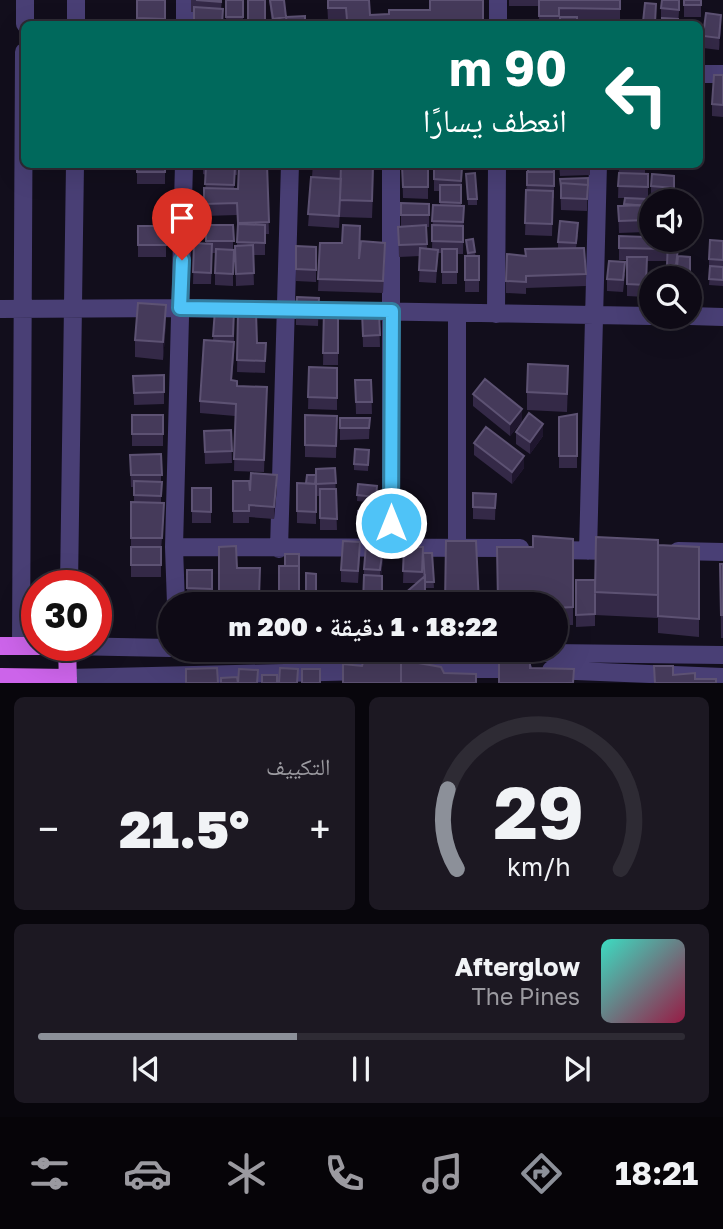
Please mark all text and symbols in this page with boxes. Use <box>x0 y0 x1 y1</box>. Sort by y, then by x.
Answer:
text: 90 m <box>449 38 567 97</box>
icon: left <box>591 49 682 140</box>
text: انعطف يسارًا <box>423 101 567 139</box>
pin <box>152 188 212 260</box>
map controls <box>639 189 702 329</box>
button: sound <box>639 189 702 252</box>
icon: arrive <box>163 199 201 237</box>
button: search <box>639 266 702 329</box>
position arrow <box>354 486 428 560</box>
speed limit sign: 30 <box>21 570 112 661</box>
text: 18:22 · 1 دقيقة · 200 m <box>228 611 498 642</box>
text: التكييف <box>266 752 331 780</box>
text: 29 <box>493 769 584 856</box>
text: 21.5° <box>119 797 249 859</box>
text: − <box>38 806 59 851</box>
text: + <box>310 806 331 851</box>
text: km/h <box>507 851 571 882</box>
text: Afterglow <box>455 951 580 982</box>
text: The Pines <box>472 982 580 1010</box>
icon: previous <box>127 1050 165 1088</box>
icon: pause <box>342 1050 380 1088</box>
icon: next <box>558 1050 596 1088</box>
icon: filters <box>25 1149 74 1198</box>
icon: car <box>123 1149 172 1198</box>
icon: climate <box>222 1149 271 1198</box>
icon: phone <box>320 1149 369 1198</box>
icon: music <box>418 1149 467 1198</box>
icon: directions <box>517 1149 566 1198</box>
text: 18:21 <box>615 1154 698 1192</box>

